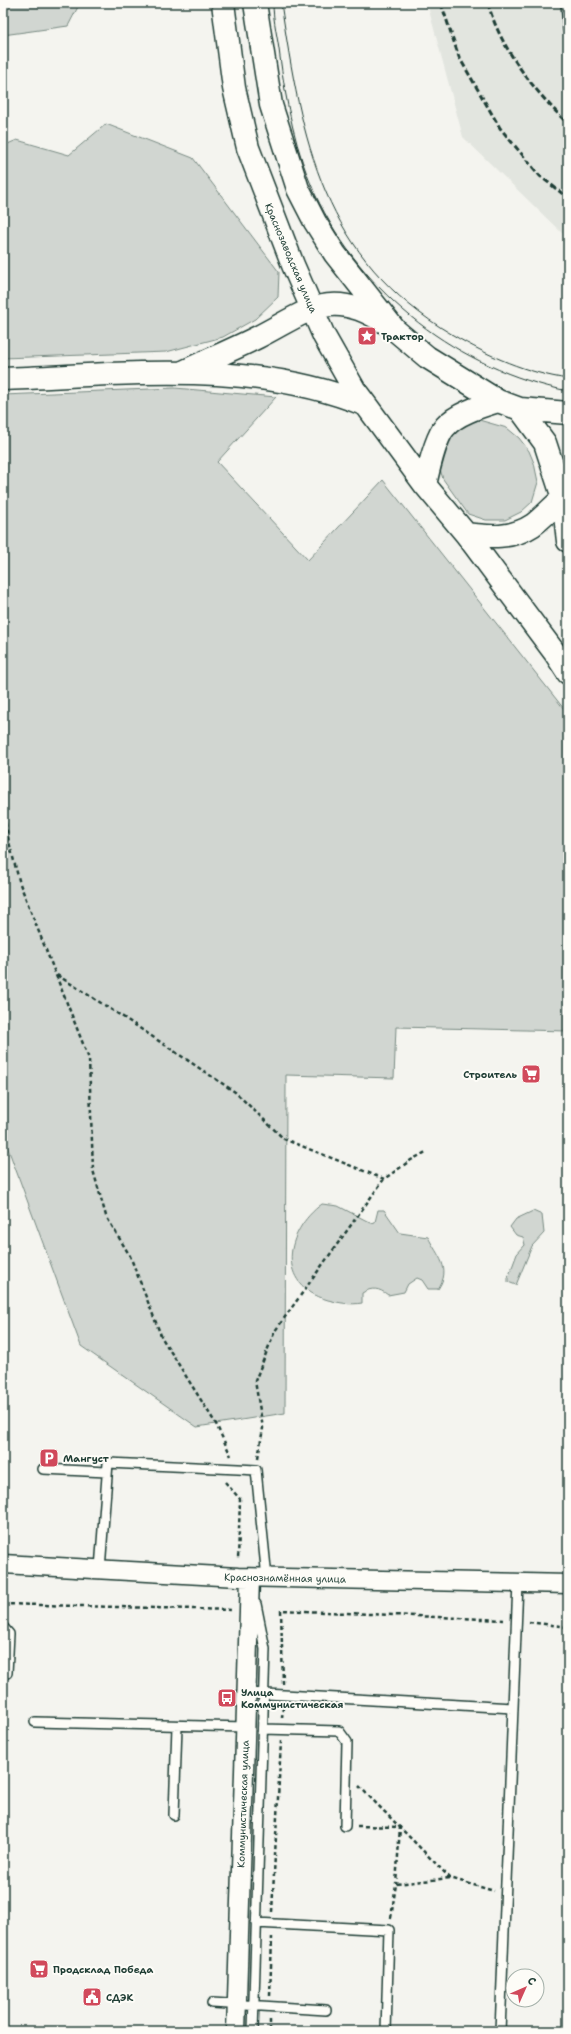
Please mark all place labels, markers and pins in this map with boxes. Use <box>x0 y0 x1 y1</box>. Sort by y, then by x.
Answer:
place icon: Трактор <box>356 325 378 347</box>
place label: Трактор <box>381 330 424 343</box>
supermarket icon: Строитель <box>520 1063 542 1085</box>
place label: Строитель <box>463 1068 517 1081</box>
parking icon: Мангуст <box>38 1447 60 1469</box>
place label: Мангуст <box>63 1452 109 1465</box>
place label: Улица Коммунистическая <box>241 1686 344 1711</box>
bus stop icon: Улица Коммунистическая <box>216 1687 238 1709</box>
supermarket icon: Продсклад Победа <box>28 1958 50 1980</box>
place label: Продсклад Победа <box>53 1963 154 1976</box>
public building icon: СДЭК <box>81 1986 103 2008</box>
place label: СДЭК <box>106 1991 133 2004</box>

